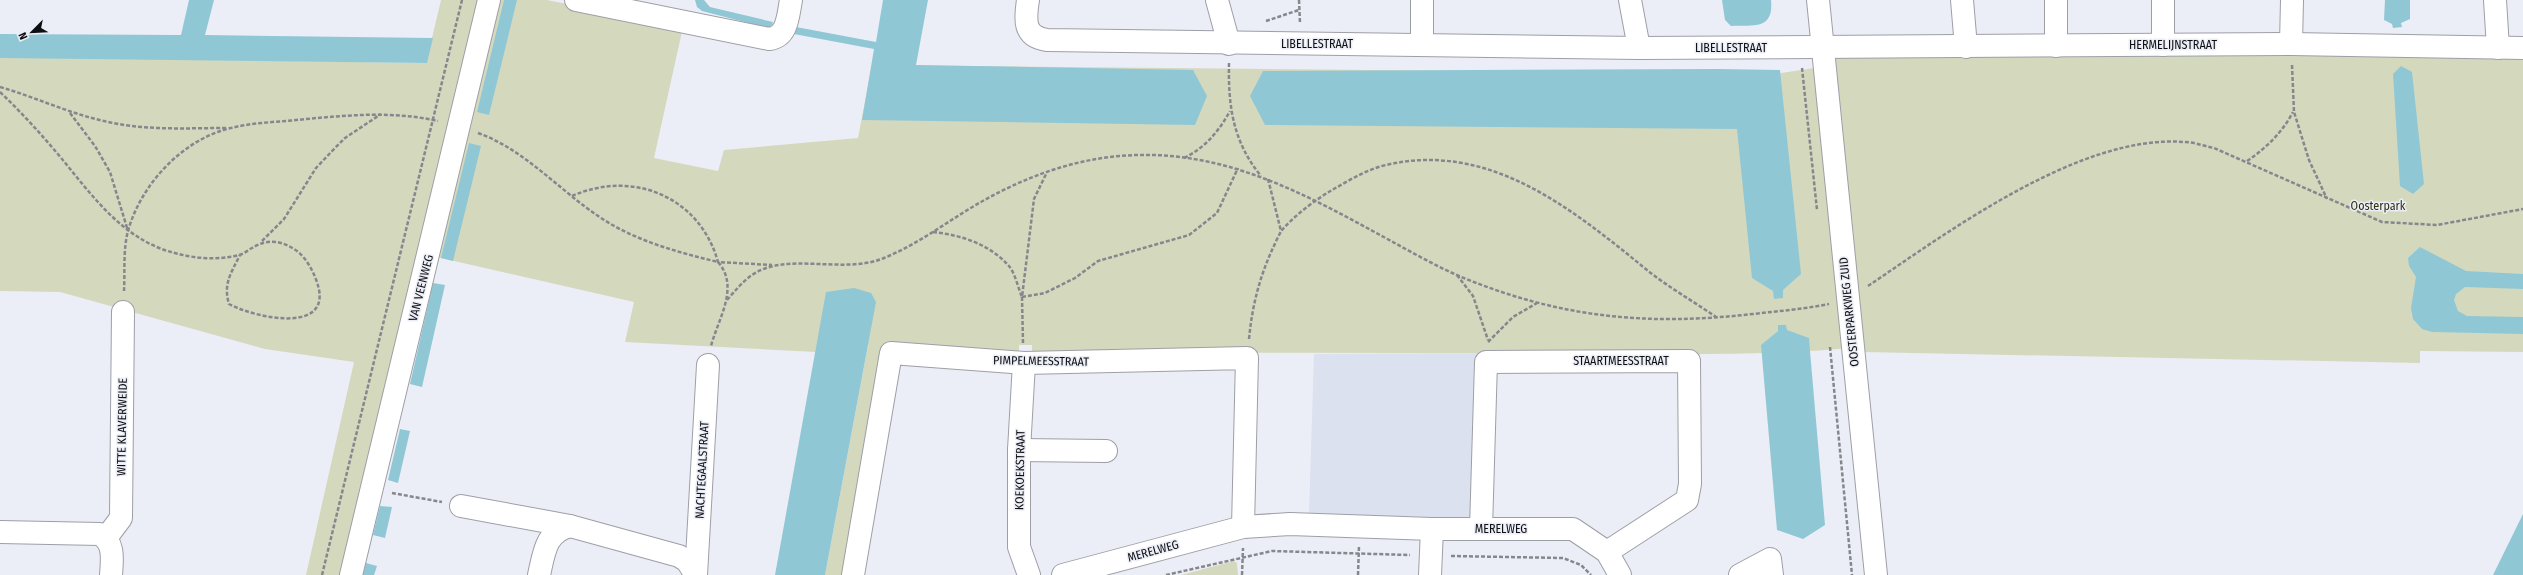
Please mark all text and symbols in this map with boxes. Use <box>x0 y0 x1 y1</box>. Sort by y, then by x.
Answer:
north arrow <box>12 12 52 52</box>
text: N <box>16 30 31 42</box>
street label: LIBELLESTRAAT <box>1281 37 1354 51</box>
street label: HERMELIJNSTRAAT <box>2129 38 2217 52</box>
street label: LIBELLESTRAAT <box>1695 41 1768 55</box>
park label: Oosterpark <box>2351 199 2406 213</box>
street label: VAN VEENWEG <box>406 253 436 323</box>
street label: OOSTERPARKWEG ZUID <box>1836 256 1862 367</box>
street label: PIMPELMEESSTRAAT <box>993 353 1089 369</box>
street label: STAARTMEESSTRAAT <box>1573 354 1669 368</box>
street label: WITTE KLAVERWEIDE <box>114 377 130 476</box>
street label: NACHTEGAALSTRAAT <box>692 420 712 519</box>
street label: KOEKOEKSTRAAT <box>1012 429 1028 510</box>
street label: MERELWEG <box>1475 522 1527 536</box>
street label: MERELWEG <box>1126 537 1180 565</box>

